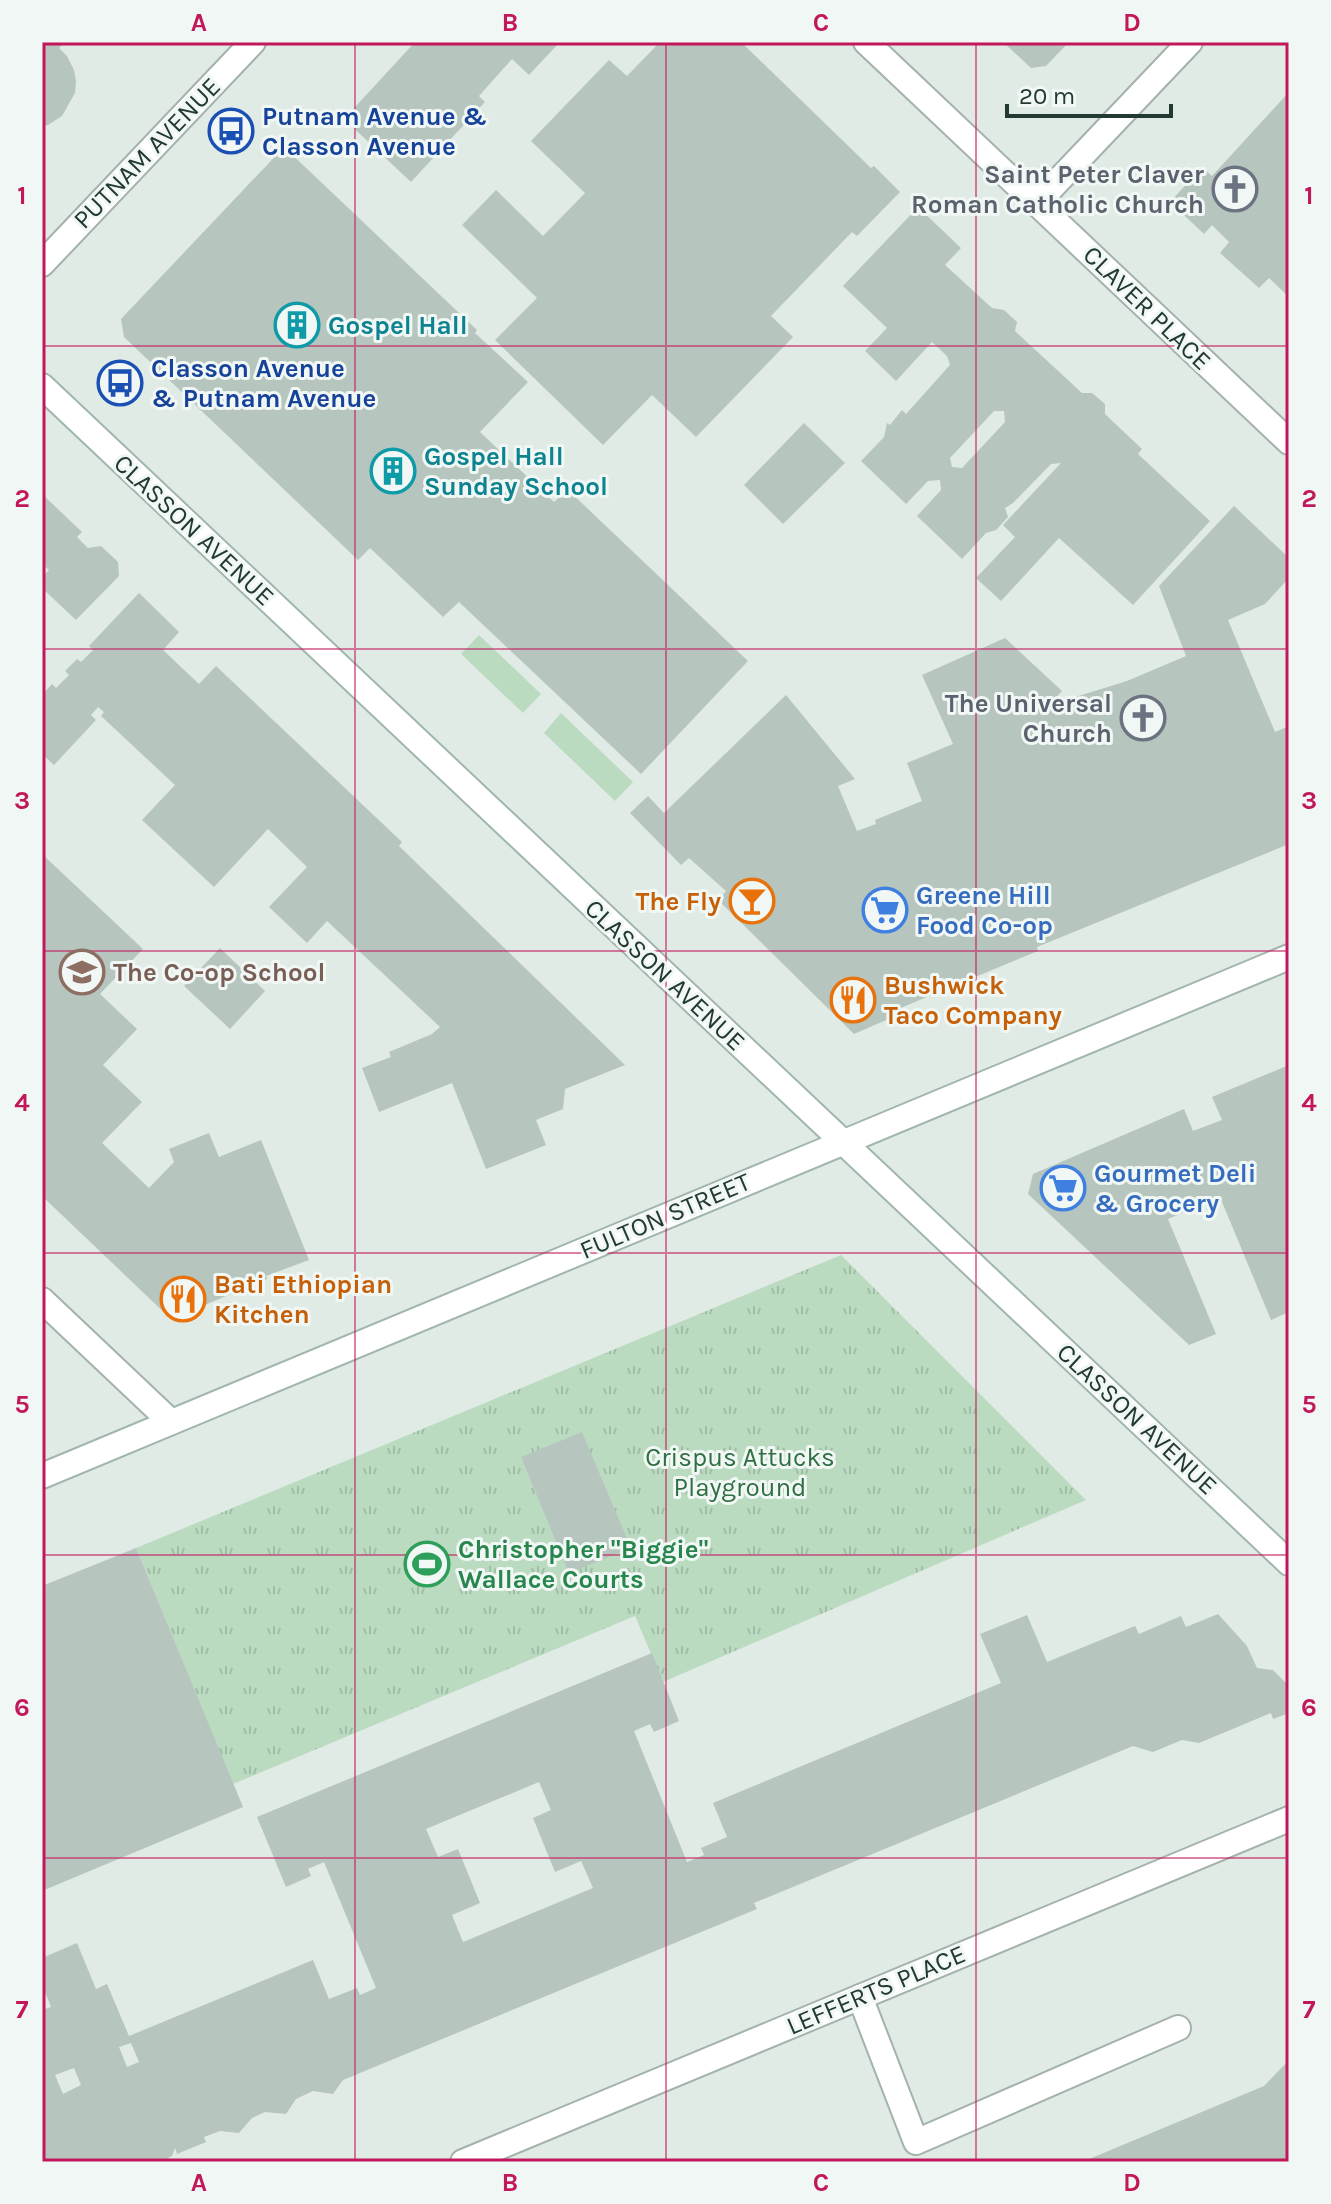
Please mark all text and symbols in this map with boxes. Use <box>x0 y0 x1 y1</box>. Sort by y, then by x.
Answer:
text: A <box>191 7 207 38</box>
text: B <box>502 7 518 38</box>
text: C <box>813 7 829 38</box>
text: D <box>1123 7 1141 38</box>
scale bar <box>1007 68 1171 118</box>
street label: PUTNAM AVENUE <box>67 71 227 235</box>
text: 20 m <box>1019 82 1075 110</box>
place label: Putnam Avenue & Classon Avenue <box>262 101 487 162</box>
bus stop icon: Putnam Avenue & Classon Avenue <box>207 107 255 155</box>
place label: Saint Peter Claver Roman Catholic Church <box>911 159 1205 220</box>
church icon: Saint Peter Claver Roman Catholic Church <box>1211 165 1259 213</box>
text: 1 <box>17 180 27 211</box>
text: 1 <box>1304 180 1314 211</box>
street label: CLAVER PLACE <box>1077 239 1217 377</box>
building icon: Gospel Hall <box>273 301 321 349</box>
place label: Gospel Hall <box>328 310 468 341</box>
place label: Classon Avenue & Putnam Avenue <box>151 353 376 414</box>
bus stop icon: Classon Avenue & Putnam Avenue <box>96 359 144 407</box>
place label: Gospel Hall Sunday School <box>424 441 608 502</box>
building icon: Gospel Hall Sunday School <box>369 447 417 495</box>
street label: CLASSON AVENUE <box>107 448 281 612</box>
text: 2 <box>14 483 30 514</box>
text: 2 <box>1301 483 1317 514</box>
place label: The Universal Church <box>945 688 1112 749</box>
church icon: The Universal Church <box>1119 694 1167 742</box>
text: 3 <box>14 785 30 816</box>
text: 3 <box>1301 785 1317 816</box>
bar icon: The Fly <box>728 877 776 925</box>
place label: Greene Hill Food Co-op <box>916 880 1053 941</box>
place label: The Fly <box>635 886 721 917</box>
supermarket icon: Greene Hill Food Co-op <box>861 886 909 934</box>
street label: CLASSON AVENUE <box>578 893 752 1057</box>
school or university icon: The Co-op School <box>58 948 106 996</box>
place label: The Co-op School <box>113 957 325 988</box>
place label: Bushwick Taco Company <box>884 970 1062 1031</box>
restaurant icon: Bushwick Taco Company <box>829 976 877 1024</box>
text: 4 <box>14 1087 30 1118</box>
text: 4 <box>1301 1087 1317 1118</box>
place label: Gourmet Deli & Grocery <box>1094 1158 1256 1219</box>
supermarket icon: Gourmet Deli & Grocery <box>1039 1164 1087 1212</box>
street label: FULTON STREET <box>575 1166 755 1266</box>
place label: Bati Ethiopian Kitchen <box>214 1269 392 1330</box>
restaurant icon: Bati Ethiopian Kitchen <box>159 1275 207 1323</box>
street label: CLASSON AVENUE <box>1050 1337 1224 1501</box>
text: 5 <box>14 1389 30 1420</box>
text: 5 <box>1301 1389 1317 1420</box>
park label: Crispus Attucks Playground <box>645 1442 835 1503</box>
place label: Christopher "Biggie" Wallace Courts <box>458 1534 709 1595</box>
sports icon: Christopher "Biggie" Wallace Courts <box>403 1540 451 1588</box>
text: 6 <box>14 1692 30 1723</box>
text: 6 <box>1301 1692 1317 1723</box>
street label: LEFFERTS PLACE <box>782 1938 970 2042</box>
text: 7 <box>16 1994 29 2025</box>
text: 7 <box>1303 1994 1316 2025</box>
text: A <box>191 2167 207 2198</box>
text: B <box>502 2167 518 2198</box>
text: C <box>813 2167 829 2198</box>
text: D <box>1123 2167 1141 2198</box>

